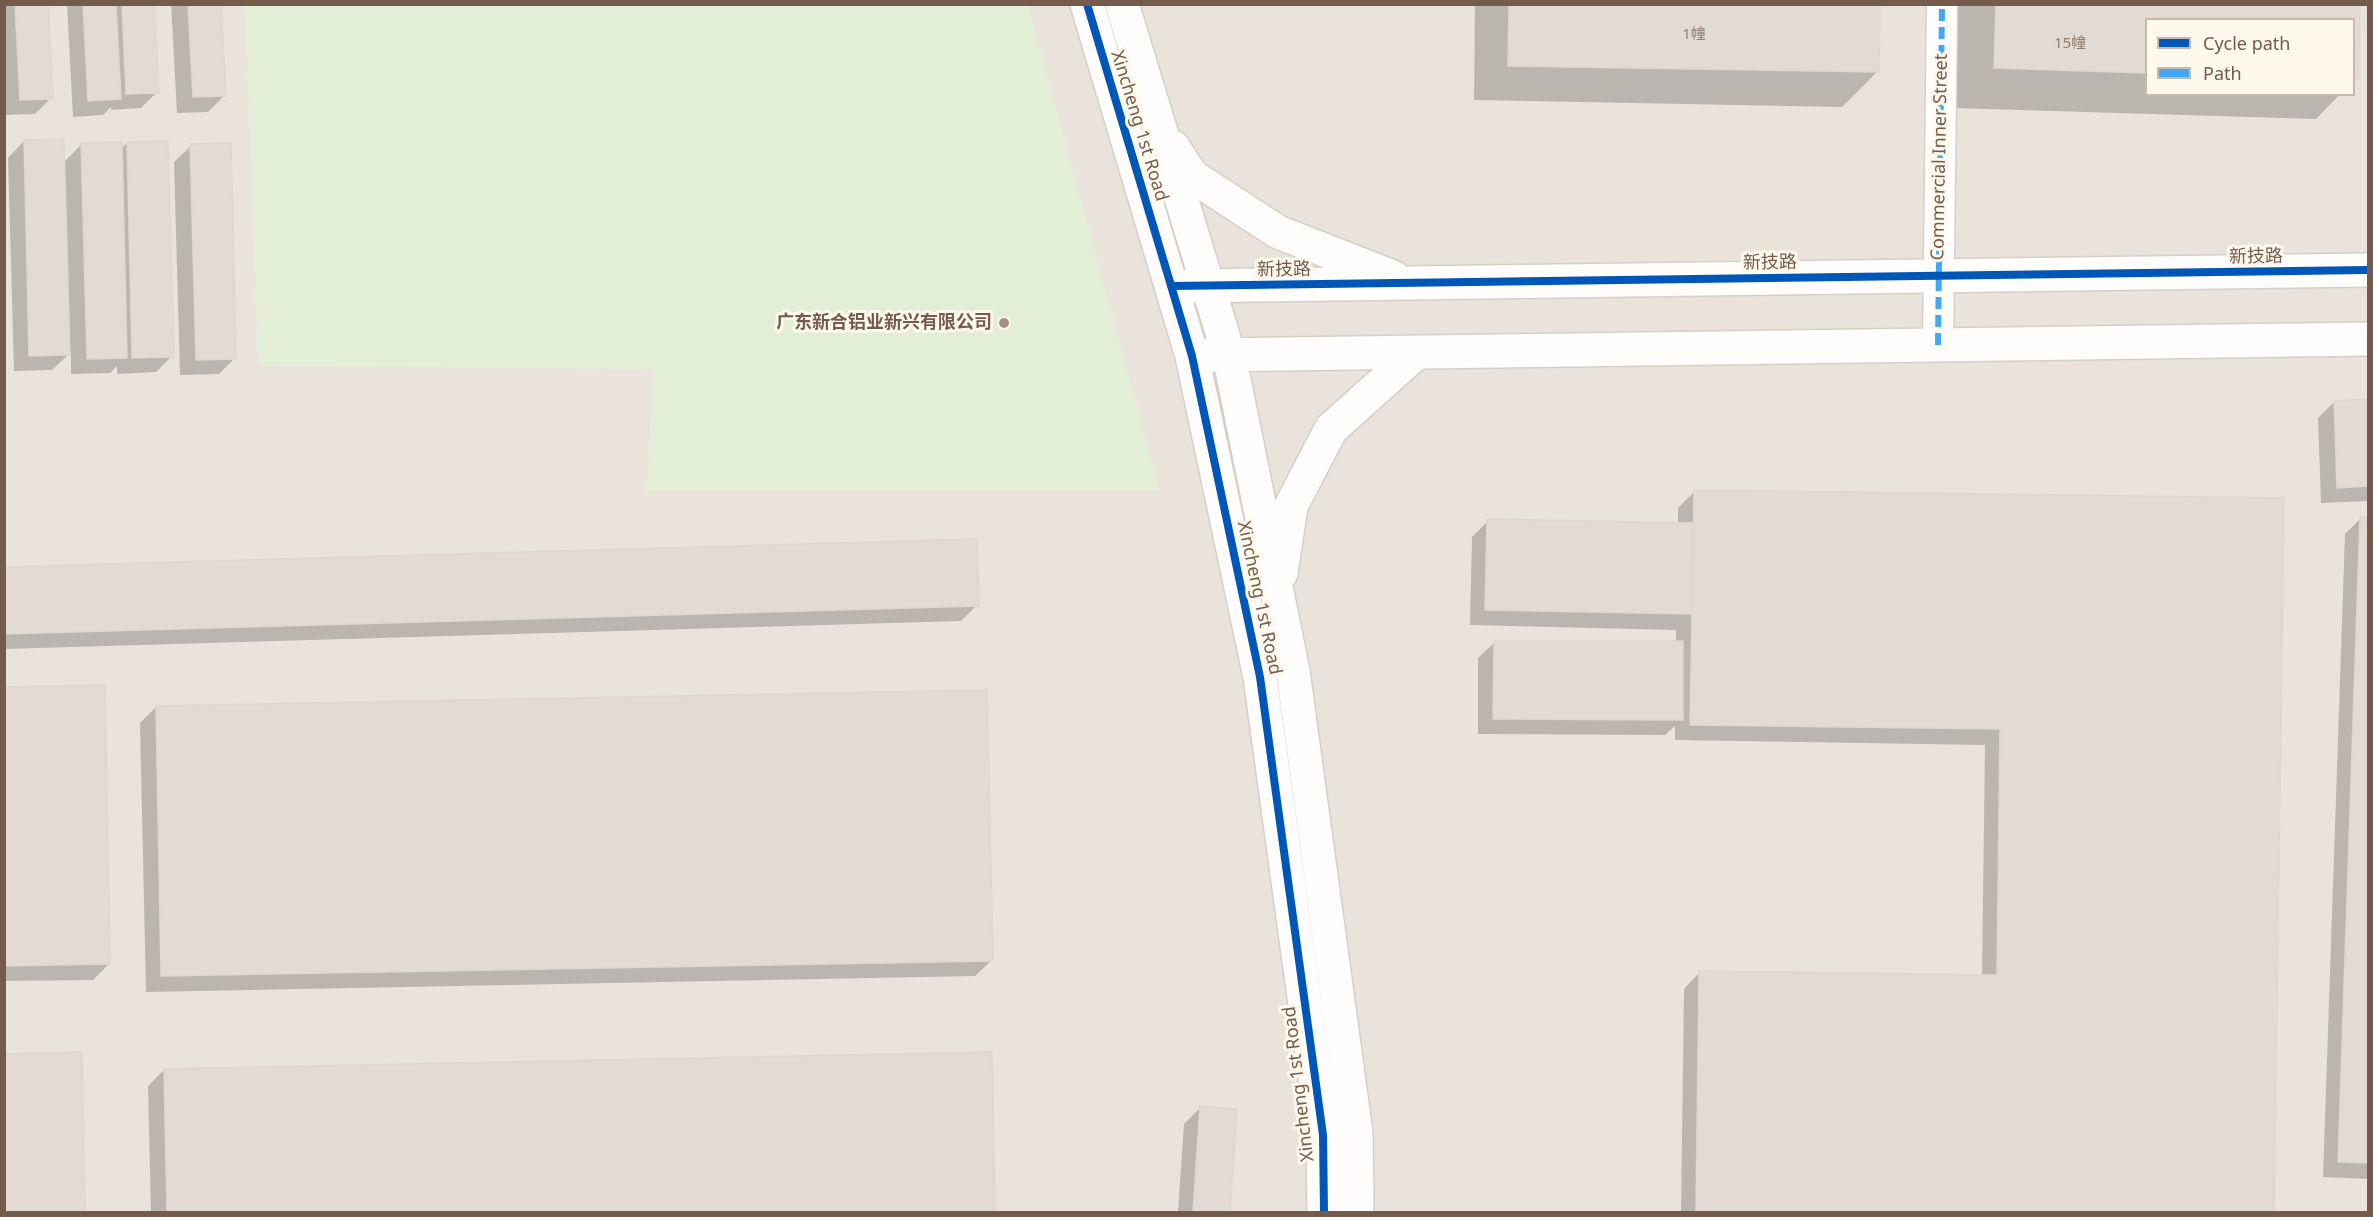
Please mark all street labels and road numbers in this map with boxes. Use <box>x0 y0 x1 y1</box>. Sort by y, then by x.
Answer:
street label: Xincheng 1st Road <box>1106 48 1172 204</box>
street label: Commercial Inner Street <box>1927 53 1953 261</box>
street label: 新技路 <box>2229 246 2283 268</box>
street label: 新技路 <box>1743 252 1797 274</box>
street label: 新技路 <box>1257 259 1311 281</box>
street label: Xincheng 1st Road <box>1232 519 1286 677</box>
street label: Xincheng 1st Road <box>1279 1005 1319 1163</box>

